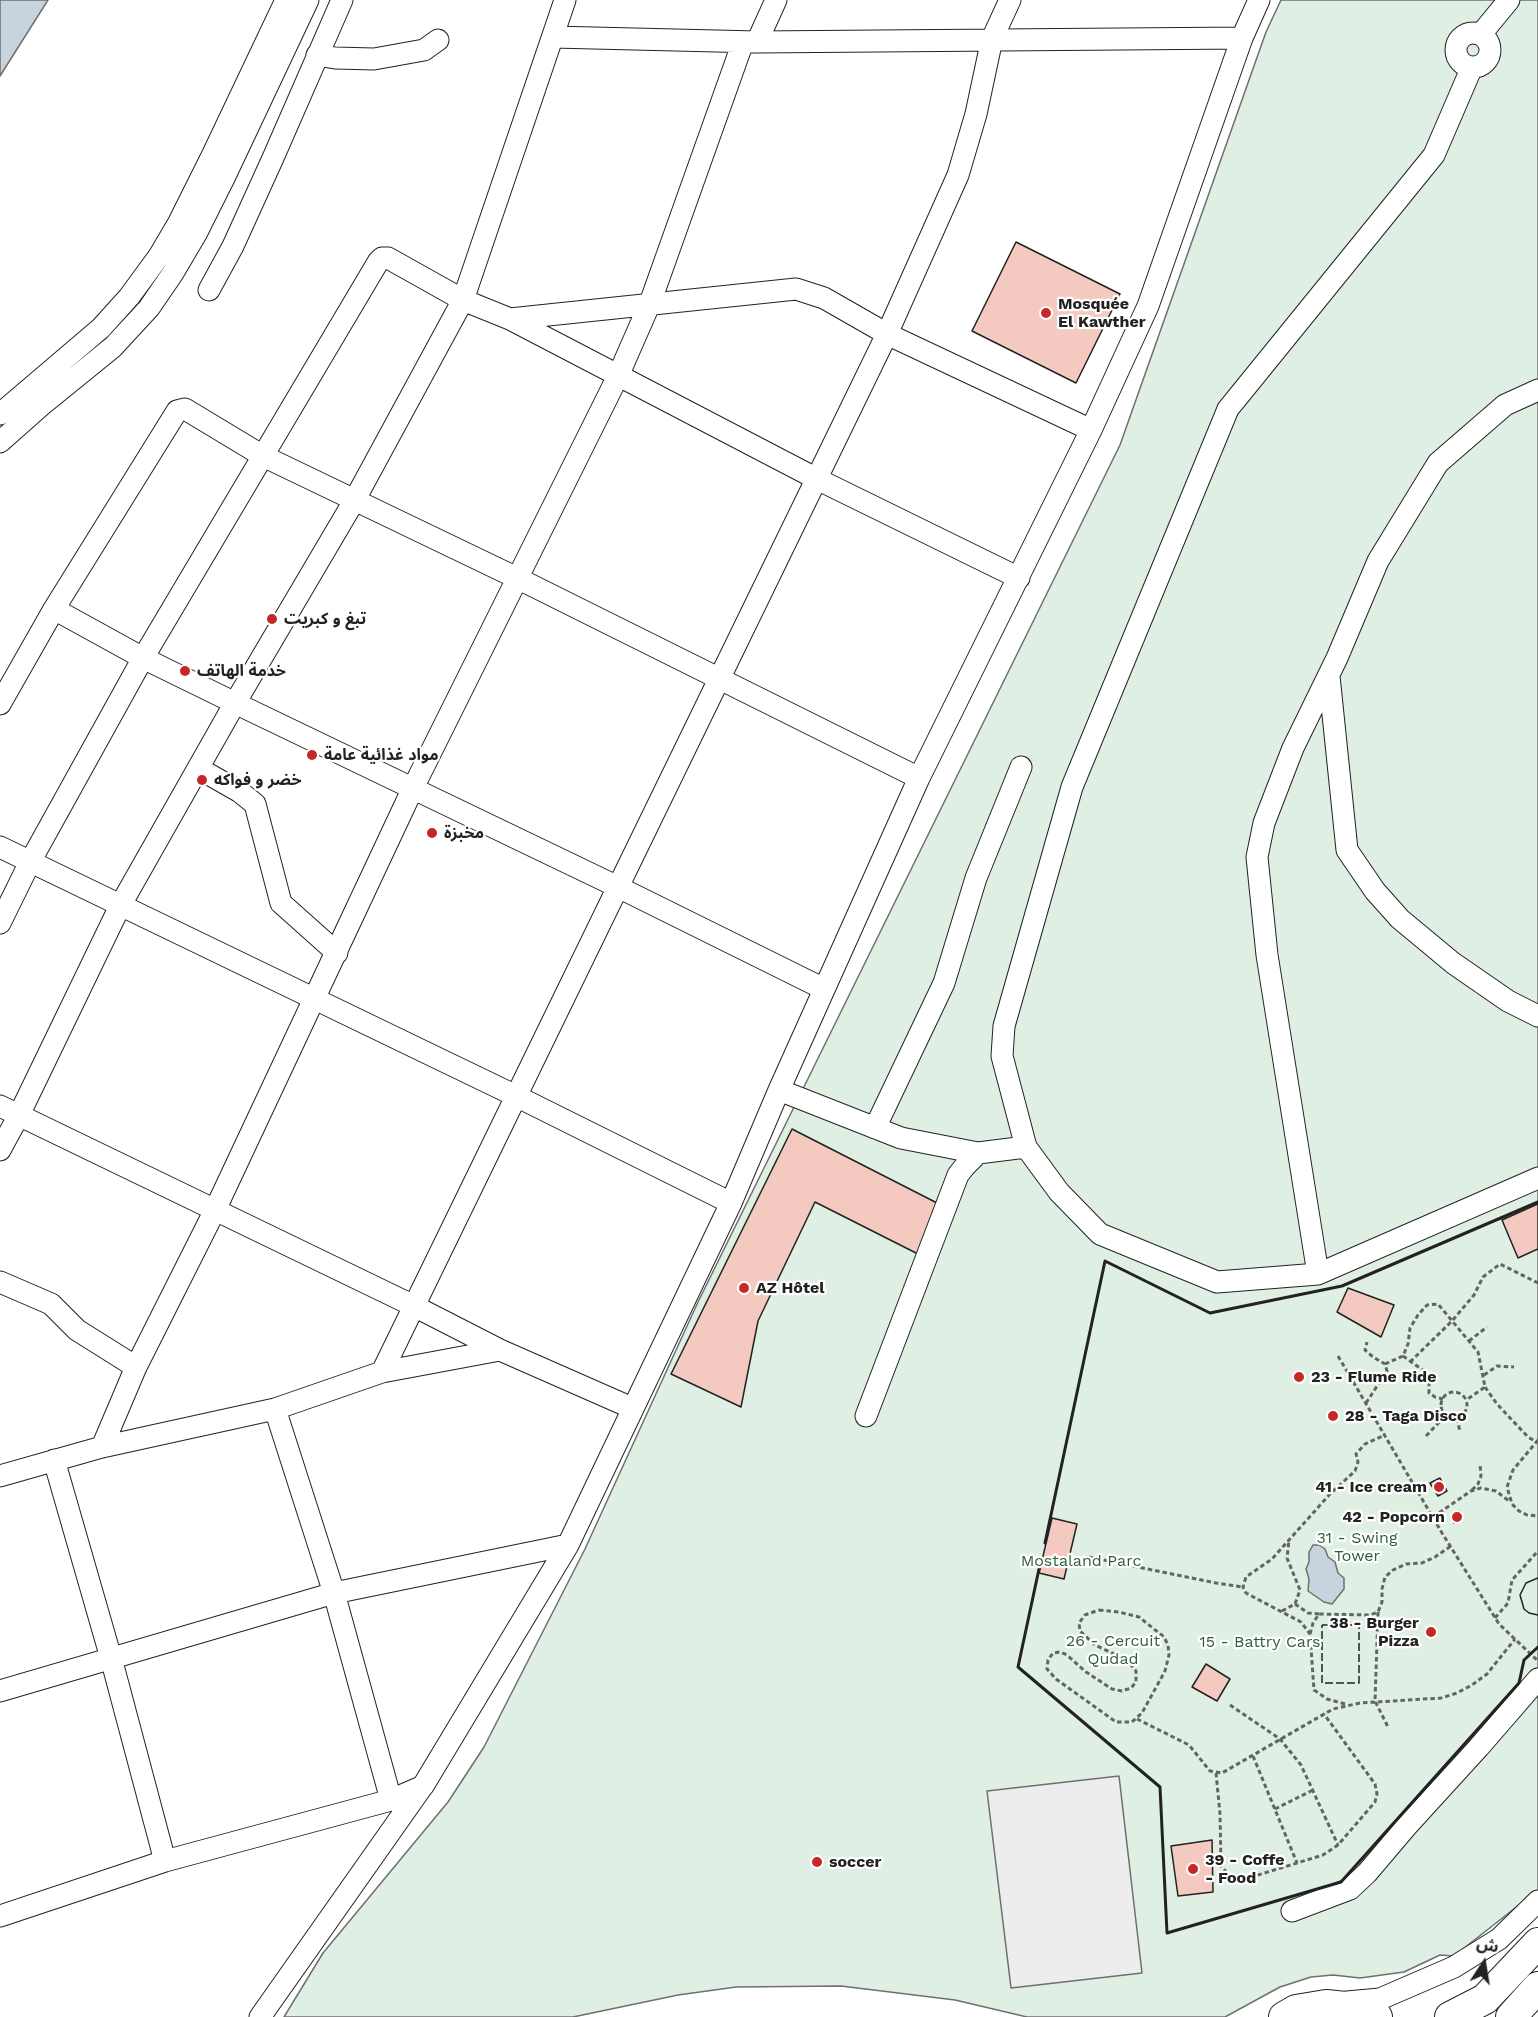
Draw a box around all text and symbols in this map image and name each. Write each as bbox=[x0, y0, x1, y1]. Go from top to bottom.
place label: Mosquée El Kawther bbox=[1058, 294, 1146, 332]
marker: Mosquée El Kawther bbox=[1039, 306, 1053, 320]
place label: تبغ و كبريت bbox=[284, 609, 366, 629]
marker: تبغ و كبريت bbox=[265, 612, 279, 626]
place label: خدمة الهاتف bbox=[197, 661, 286, 681]
marker: خدمة الهاتف bbox=[178, 664, 192, 678]
place label: مواد غذائية عامة bbox=[324, 745, 439, 765]
marker: مواد غذائية عامة bbox=[305, 748, 319, 762]
place label: خضر و فواكه bbox=[214, 770, 301, 790]
marker: خضر و فواكه bbox=[195, 773, 209, 787]
place label: مخبزة bbox=[444, 823, 484, 843]
marker: مخبزة bbox=[425, 826, 439, 840]
place label: AZ Hôtel bbox=[756, 1278, 824, 1298]
marker: AZ Hôtel bbox=[737, 1281, 751, 1295]
place label: 23 - Flume Ride bbox=[1311, 1367, 1436, 1387]
marker: 23 - Flume Ride bbox=[1292, 1370, 1306, 1384]
place label: 28 - Taga Disco bbox=[1345, 1406, 1467, 1426]
marker: 28 - Taga Disco bbox=[1326, 1409, 1340, 1423]
place label: 41 - Ice cream bbox=[1315, 1477, 1427, 1497]
marker: 41 - Ice cream bbox=[1432, 1480, 1446, 1494]
place label: 42 - Popcorn bbox=[1342, 1507, 1445, 1527]
marker: 42 - Popcorn bbox=[1450, 1510, 1464, 1524]
park label: 31 - Swing Tower bbox=[1317, 1528, 1397, 1566]
park label: Mostaland Parc bbox=[1021, 1551, 1141, 1571]
place label: 38 - Burger Pizza bbox=[1329, 1613, 1419, 1651]
marker: 38 - Burger Pizza bbox=[1424, 1625, 1438, 1639]
park label: 26 - Cercuit Qudad bbox=[1066, 1631, 1160, 1669]
park label: 15 - Battry Cars bbox=[1199, 1632, 1321, 1652]
place label: 39 - Coffe - Food bbox=[1205, 1850, 1285, 1888]
place label: soccer bbox=[829, 1852, 881, 1872]
marker: soccer bbox=[810, 1855, 824, 1869]
marker: 39 - Coffe - Food bbox=[1186, 1862, 1200, 1876]
north arrow bbox=[1454, 1933, 1514, 1993]
text: ش bbox=[1475, 1933, 1501, 1956]

